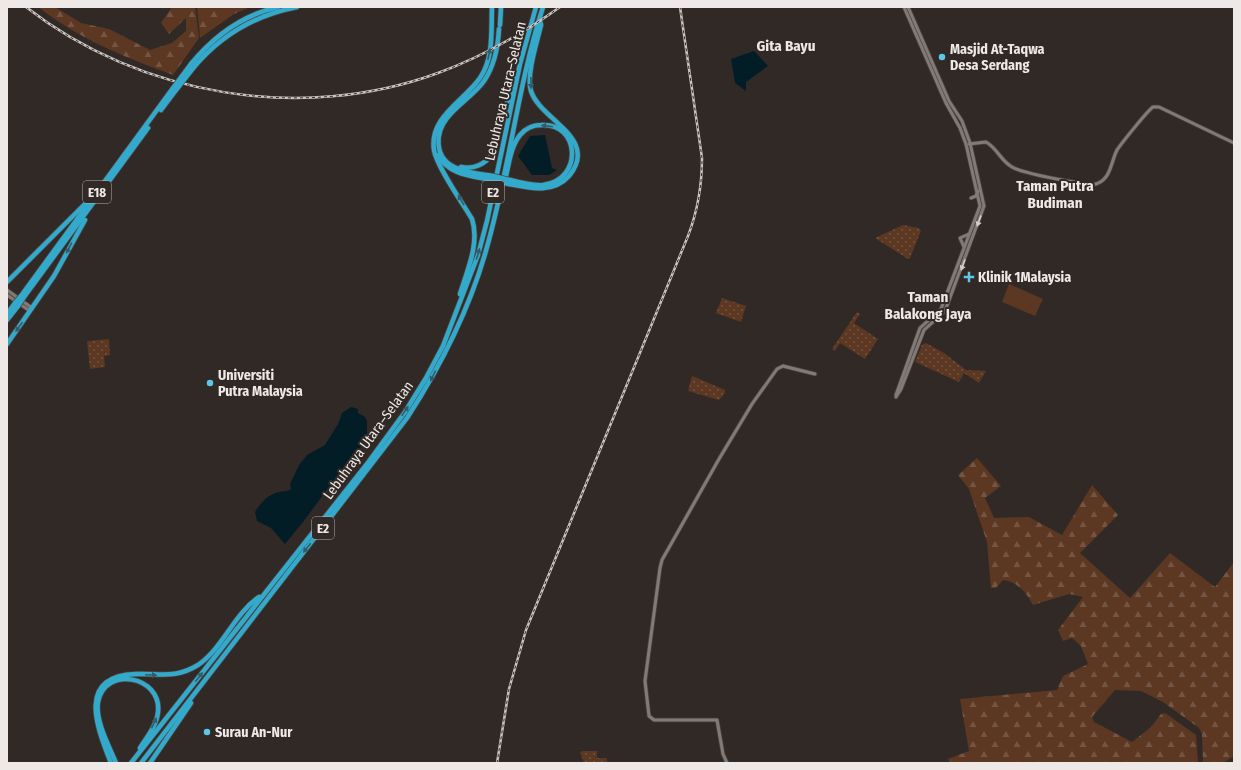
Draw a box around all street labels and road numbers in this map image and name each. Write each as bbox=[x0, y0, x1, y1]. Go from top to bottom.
street label: Lebuhraya Utara–Selatan bbox=[481, 20, 530, 162]
road number: E18 bbox=[83, 181, 111, 203]
road number: E2 bbox=[482, 181, 504, 203]
street label: Lebuhraya Utara–Selatan bbox=[320, 378, 417, 503]
road number: E2 bbox=[312, 517, 334, 539]

